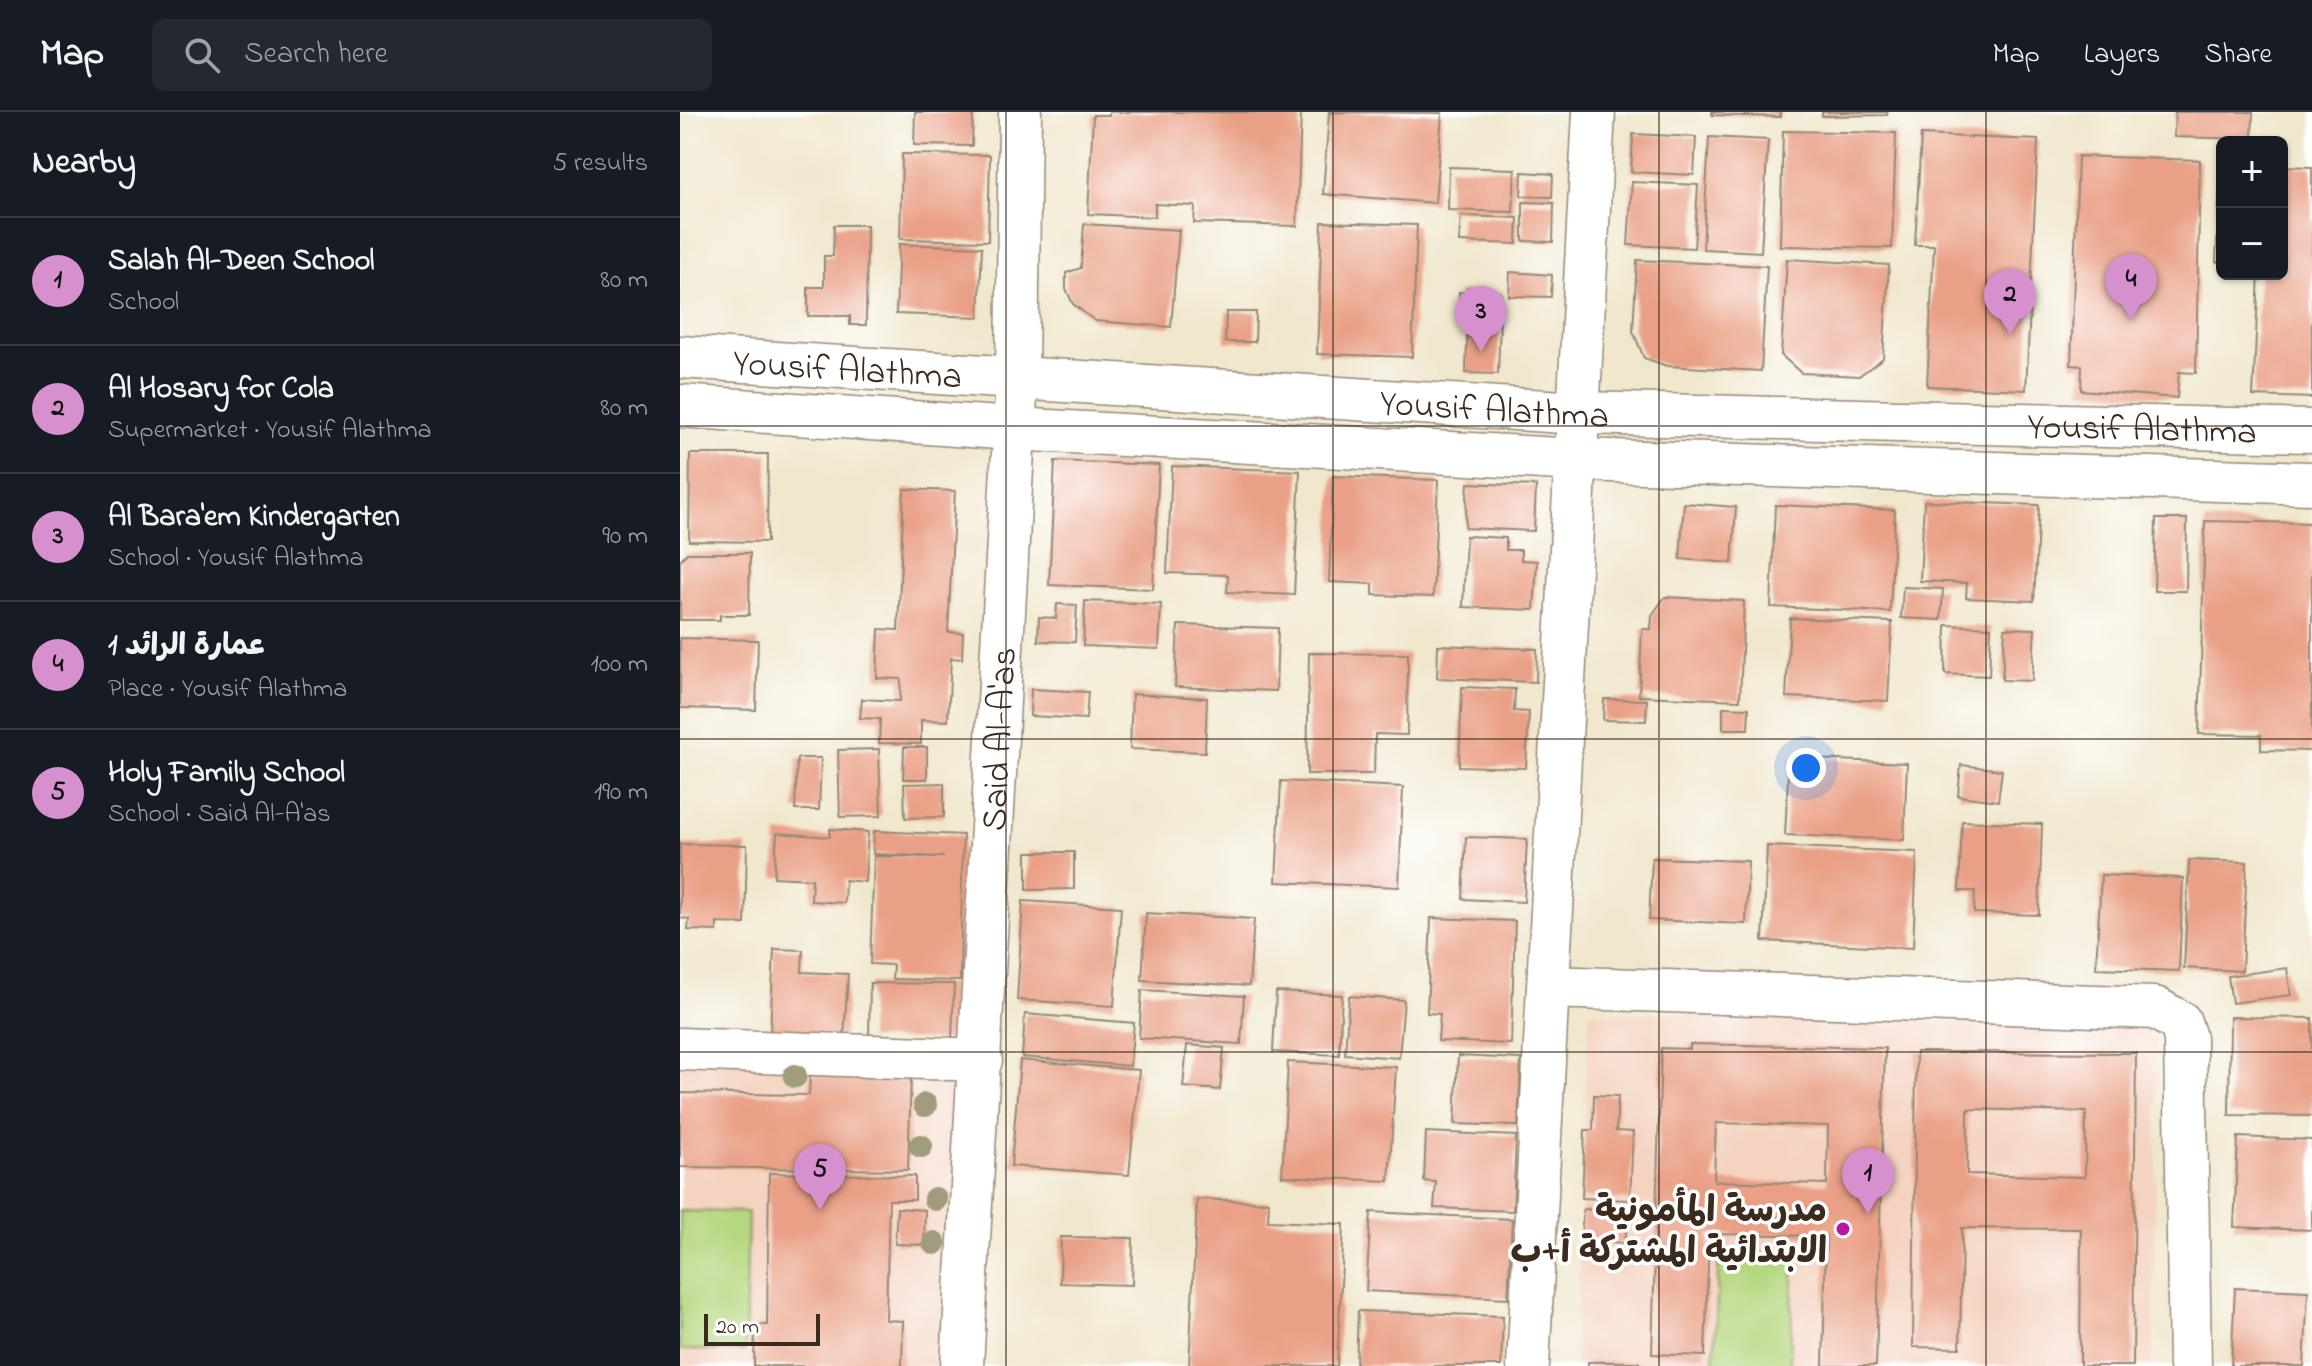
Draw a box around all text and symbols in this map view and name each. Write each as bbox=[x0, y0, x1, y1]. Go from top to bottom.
search box bbox=[152, 19, 712, 91]
text: Map bbox=[40, 27, 104, 83]
icon: search bbox=[180, 33, 224, 77]
text: Search here bbox=[244, 33, 388, 77]
text: Map bbox=[1992, 35, 2040, 76]
text: Layers bbox=[2084, 35, 2160, 76]
text: Share bbox=[2204, 35, 2272, 76]
map controls bbox=[2216, 136, 2288, 280]
button: + bbox=[2216, 136, 2288, 208]
text: Nearby bbox=[32, 139, 136, 189]
text: 5 results bbox=[553, 145, 648, 183]
button: − bbox=[2216, 208, 2288, 280]
text: Salah Al-Deen School bbox=[108, 240, 375, 284]
pin: 4 bbox=[2105, 254, 2157, 320]
text: 1 bbox=[54, 262, 62, 300]
text: 80 m bbox=[600, 262, 648, 300]
pin: 2 bbox=[1984, 269, 2036, 335]
text: School bbox=[108, 284, 179, 322]
pin: 3 bbox=[1455, 286, 1507, 352]
street label: Yousif Alathma bbox=[731, 338, 964, 406]
text: Al Hosary for Cola bbox=[108, 368, 334, 412]
street label: Yousif Alathma bbox=[1378, 379, 1610, 445]
text: 2 bbox=[52, 390, 64, 428]
text: 80 m bbox=[600, 390, 648, 428]
street label: Yousif Alathma bbox=[2027, 402, 2257, 461]
text: Supermarket · Yousif Alathma bbox=[108, 412, 432, 450]
text: Al Bara'em Kindergarten bbox=[108, 496, 400, 540]
text: 3 bbox=[53, 518, 63, 556]
text: 90 m bbox=[602, 518, 648, 556]
text: School · Yousif Alathma bbox=[108, 540, 363, 578]
text: عمارة الرائد 1 bbox=[108, 625, 266, 669]
text: 4 bbox=[53, 646, 63, 684]
text: 100 m bbox=[591, 646, 648, 684]
street label: Said Al-A'as bbox=[970, 646, 1033, 832]
text: Place · Yousif Alathma bbox=[108, 671, 347, 709]
your location bbox=[1786, 748, 1826, 788]
text: Holy Family School bbox=[108, 752, 345, 796]
text: 5 bbox=[51, 774, 65, 812]
text: 190 m bbox=[594, 774, 648, 812]
text: School · Said Al-A'as bbox=[108, 796, 330, 834]
pin: 5 bbox=[794, 1144, 846, 1210]
pin: 1 bbox=[1842, 1148, 1894, 1214]
place label: مدرسة المأمونية الابتدائية المشتركة أ+ب bbox=[1510, 1186, 1827, 1280]
marker: مدرسة المأمونية الابتدائية المشتركة أ+ب bbox=[1834, 1220, 1852, 1238]
scale bar bbox=[704, 1310, 820, 1346]
text: 20 m bbox=[716, 1312, 759, 1344]

